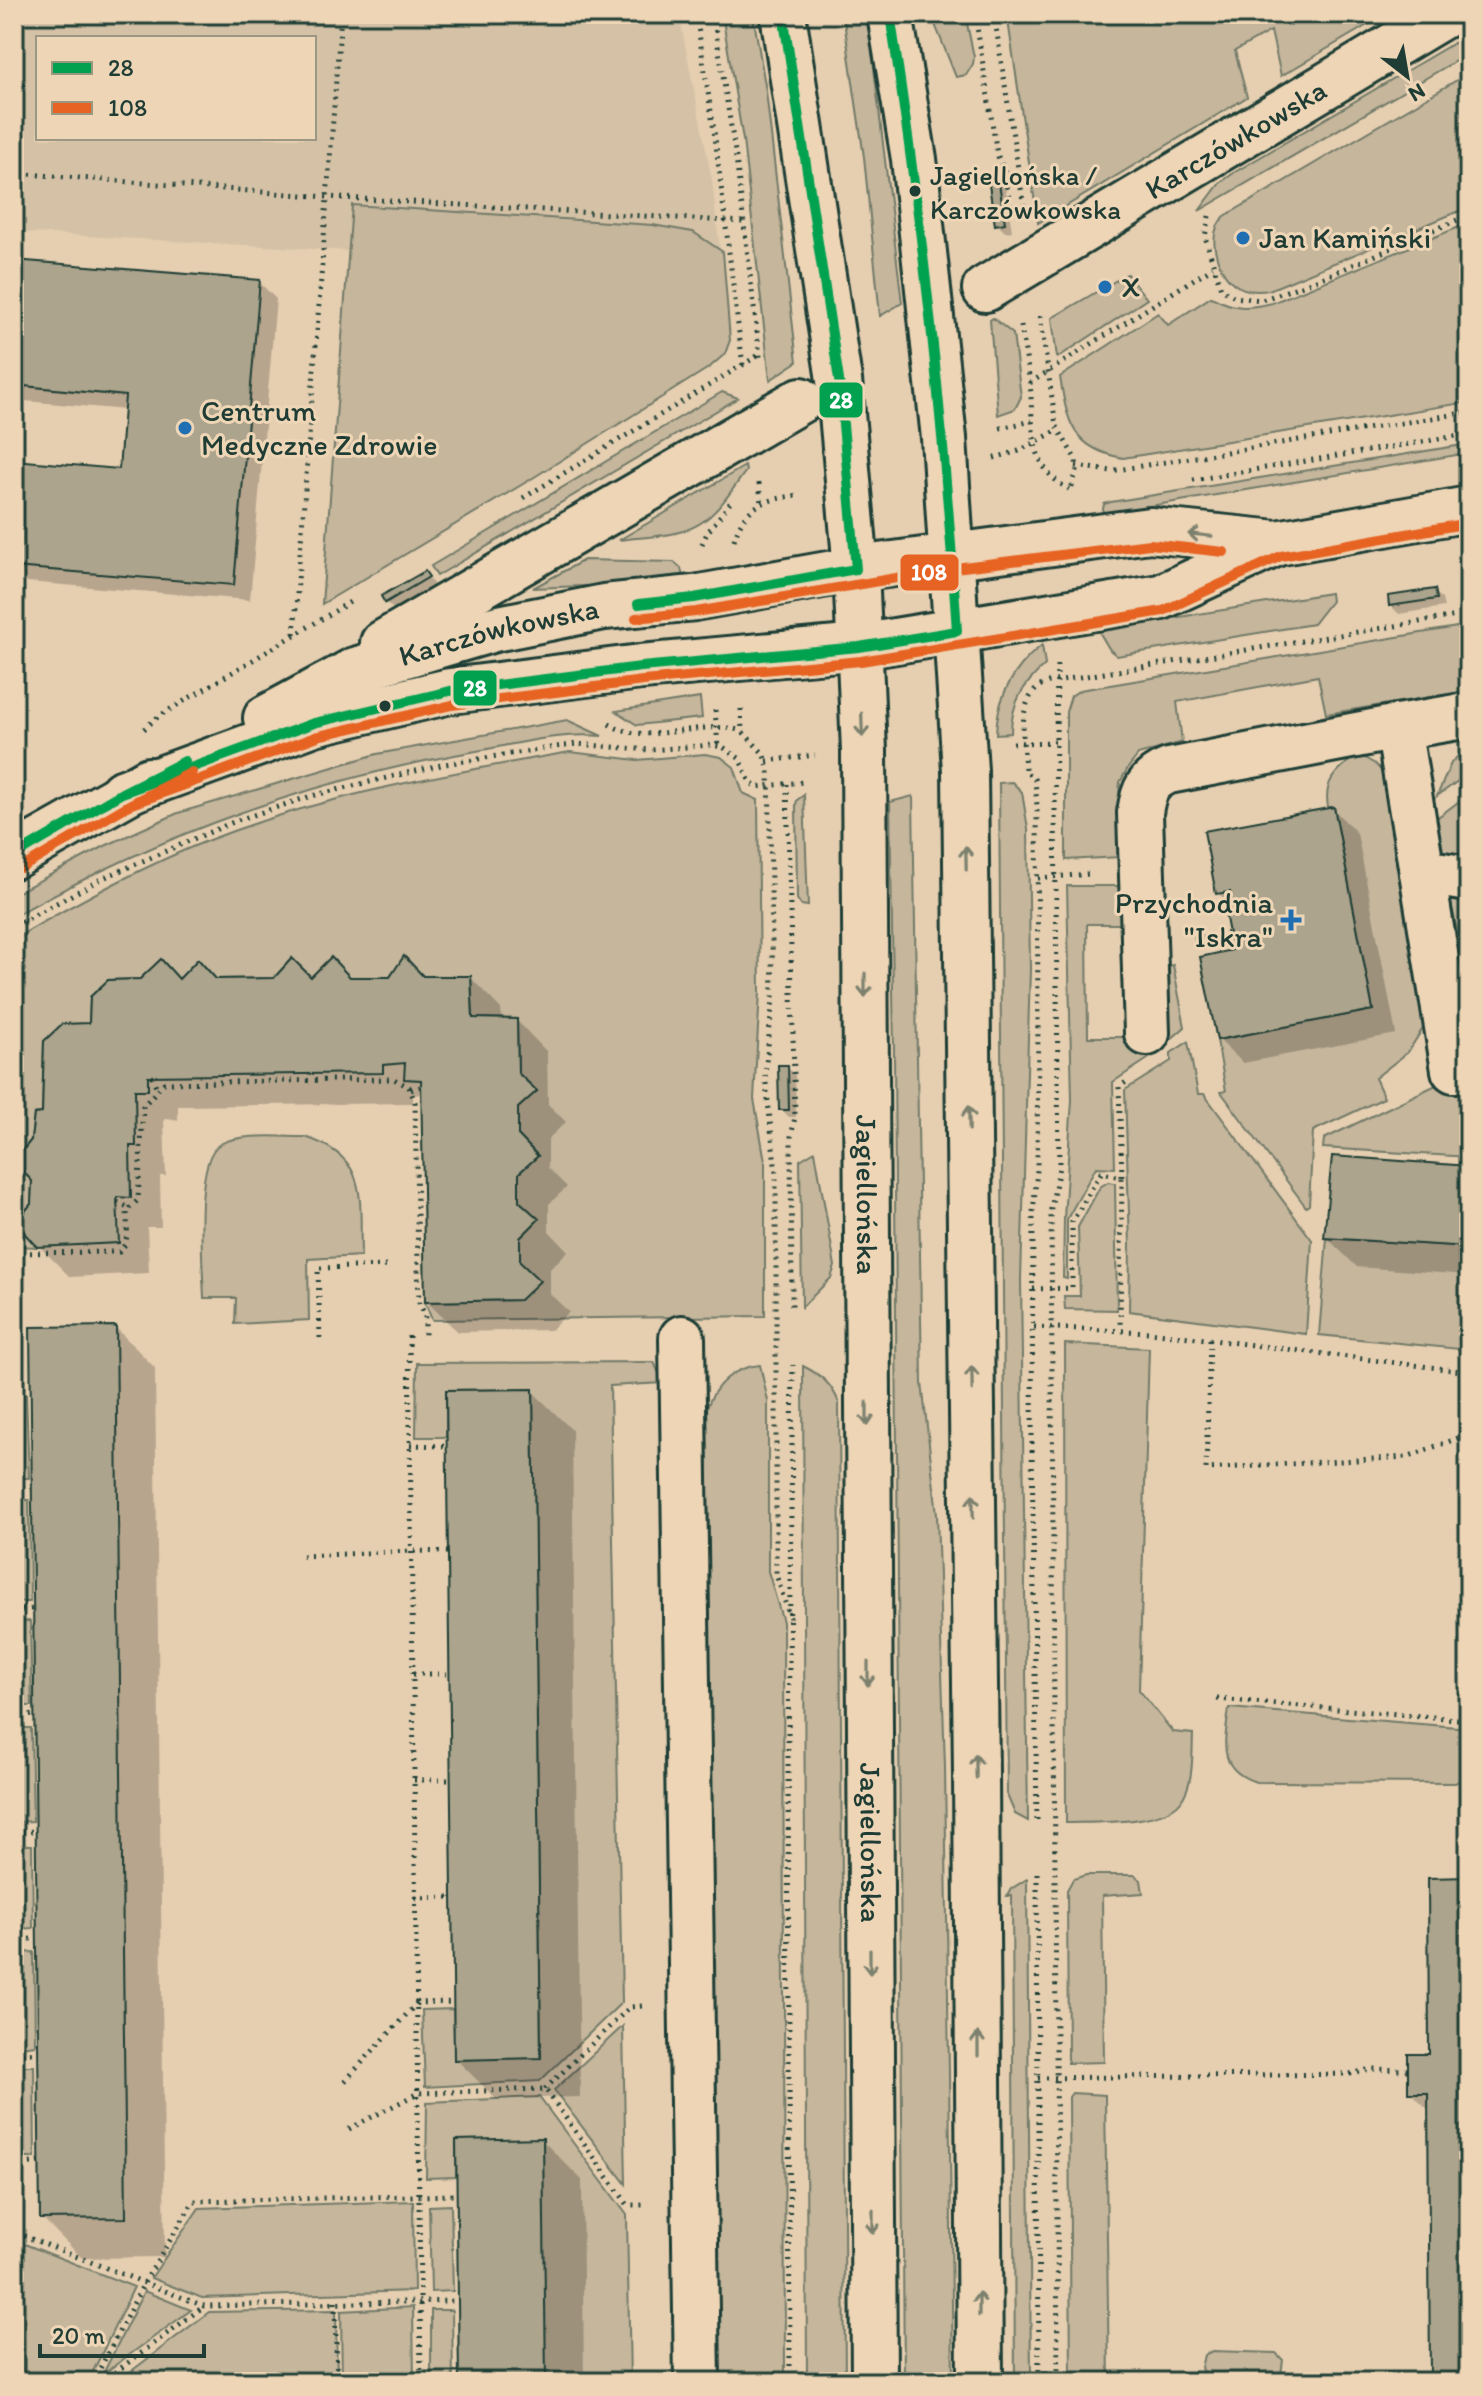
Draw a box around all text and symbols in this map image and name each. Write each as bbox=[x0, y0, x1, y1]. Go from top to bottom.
legend bbox=[36, 36, 316, 140]
north arrow bbox=[1367, 36, 1447, 116]
text: 28 bbox=[108, 53, 134, 82]
street label: Karczówkowska bbox=[1138, 71, 1333, 207]
text: N bbox=[1404, 77, 1430, 108]
text: 108 bbox=[108, 93, 147, 122]
place label: Jagiellońska / Karczówkowska bbox=[930, 158, 1121, 226]
marker: Jagiellońska / Karczówkowska bbox=[907, 183, 923, 199]
place label: Jan Kamiński bbox=[1259, 219, 1431, 256]
marker: Jan Kamiński bbox=[1234, 229, 1252, 247]
place label: X bbox=[1121, 268, 1140, 305]
marker: X bbox=[1096, 278, 1114, 296]
line badge: 28 bbox=[818, 381, 864, 419]
text: 28 bbox=[829, 387, 853, 414]
place label: Centrum Medyczne Zdrowie bbox=[201, 392, 437, 463]
marker: Centrum Medyczne Zdrowie bbox=[176, 419, 194, 437]
one-way arrow bbox=[1187, 527, 1213, 542]
line badge: 108 bbox=[899, 553, 960, 592]
text: 108 bbox=[911, 559, 947, 586]
street label: Karczówkowska bbox=[394, 589, 602, 674]
line badge: 28 bbox=[452, 669, 498, 707]
text: 28 bbox=[463, 675, 487, 702]
unlabelled marker bbox=[377, 698, 393, 714]
one-way arrow bbox=[855, 711, 870, 738]
one-way arrow bbox=[958, 845, 974, 872]
place label: Przychodnia "Iskra" bbox=[1115, 884, 1273, 955]
marker: Przychodnia "Iskra" bbox=[1280, 909, 1302, 931]
one-way arrow bbox=[857, 971, 873, 998]
one-way arrow bbox=[961, 1105, 976, 1132]
street label: Jagiellońska bbox=[848, 1115, 886, 1275]
one-way arrow bbox=[964, 1365, 979, 1392]
one-way arrow bbox=[859, 1400, 875, 1427]
one-way arrow bbox=[965, 1493, 981, 1520]
one-way arrow bbox=[861, 1660, 876, 1687]
one-way arrow bbox=[968, 1753, 984, 1780]
street label: Jagiellońska bbox=[852, 1763, 890, 1923]
one-way arrow bbox=[863, 1948, 878, 1975]
one-way arrow bbox=[970, 2031, 986, 2058]
one-way arrow bbox=[865, 2208, 880, 2235]
one-way arrow bbox=[972, 2291, 987, 2318]
scale bar bbox=[40, 2308, 204, 2358]
text: 20 m bbox=[52, 2321, 105, 2350]

